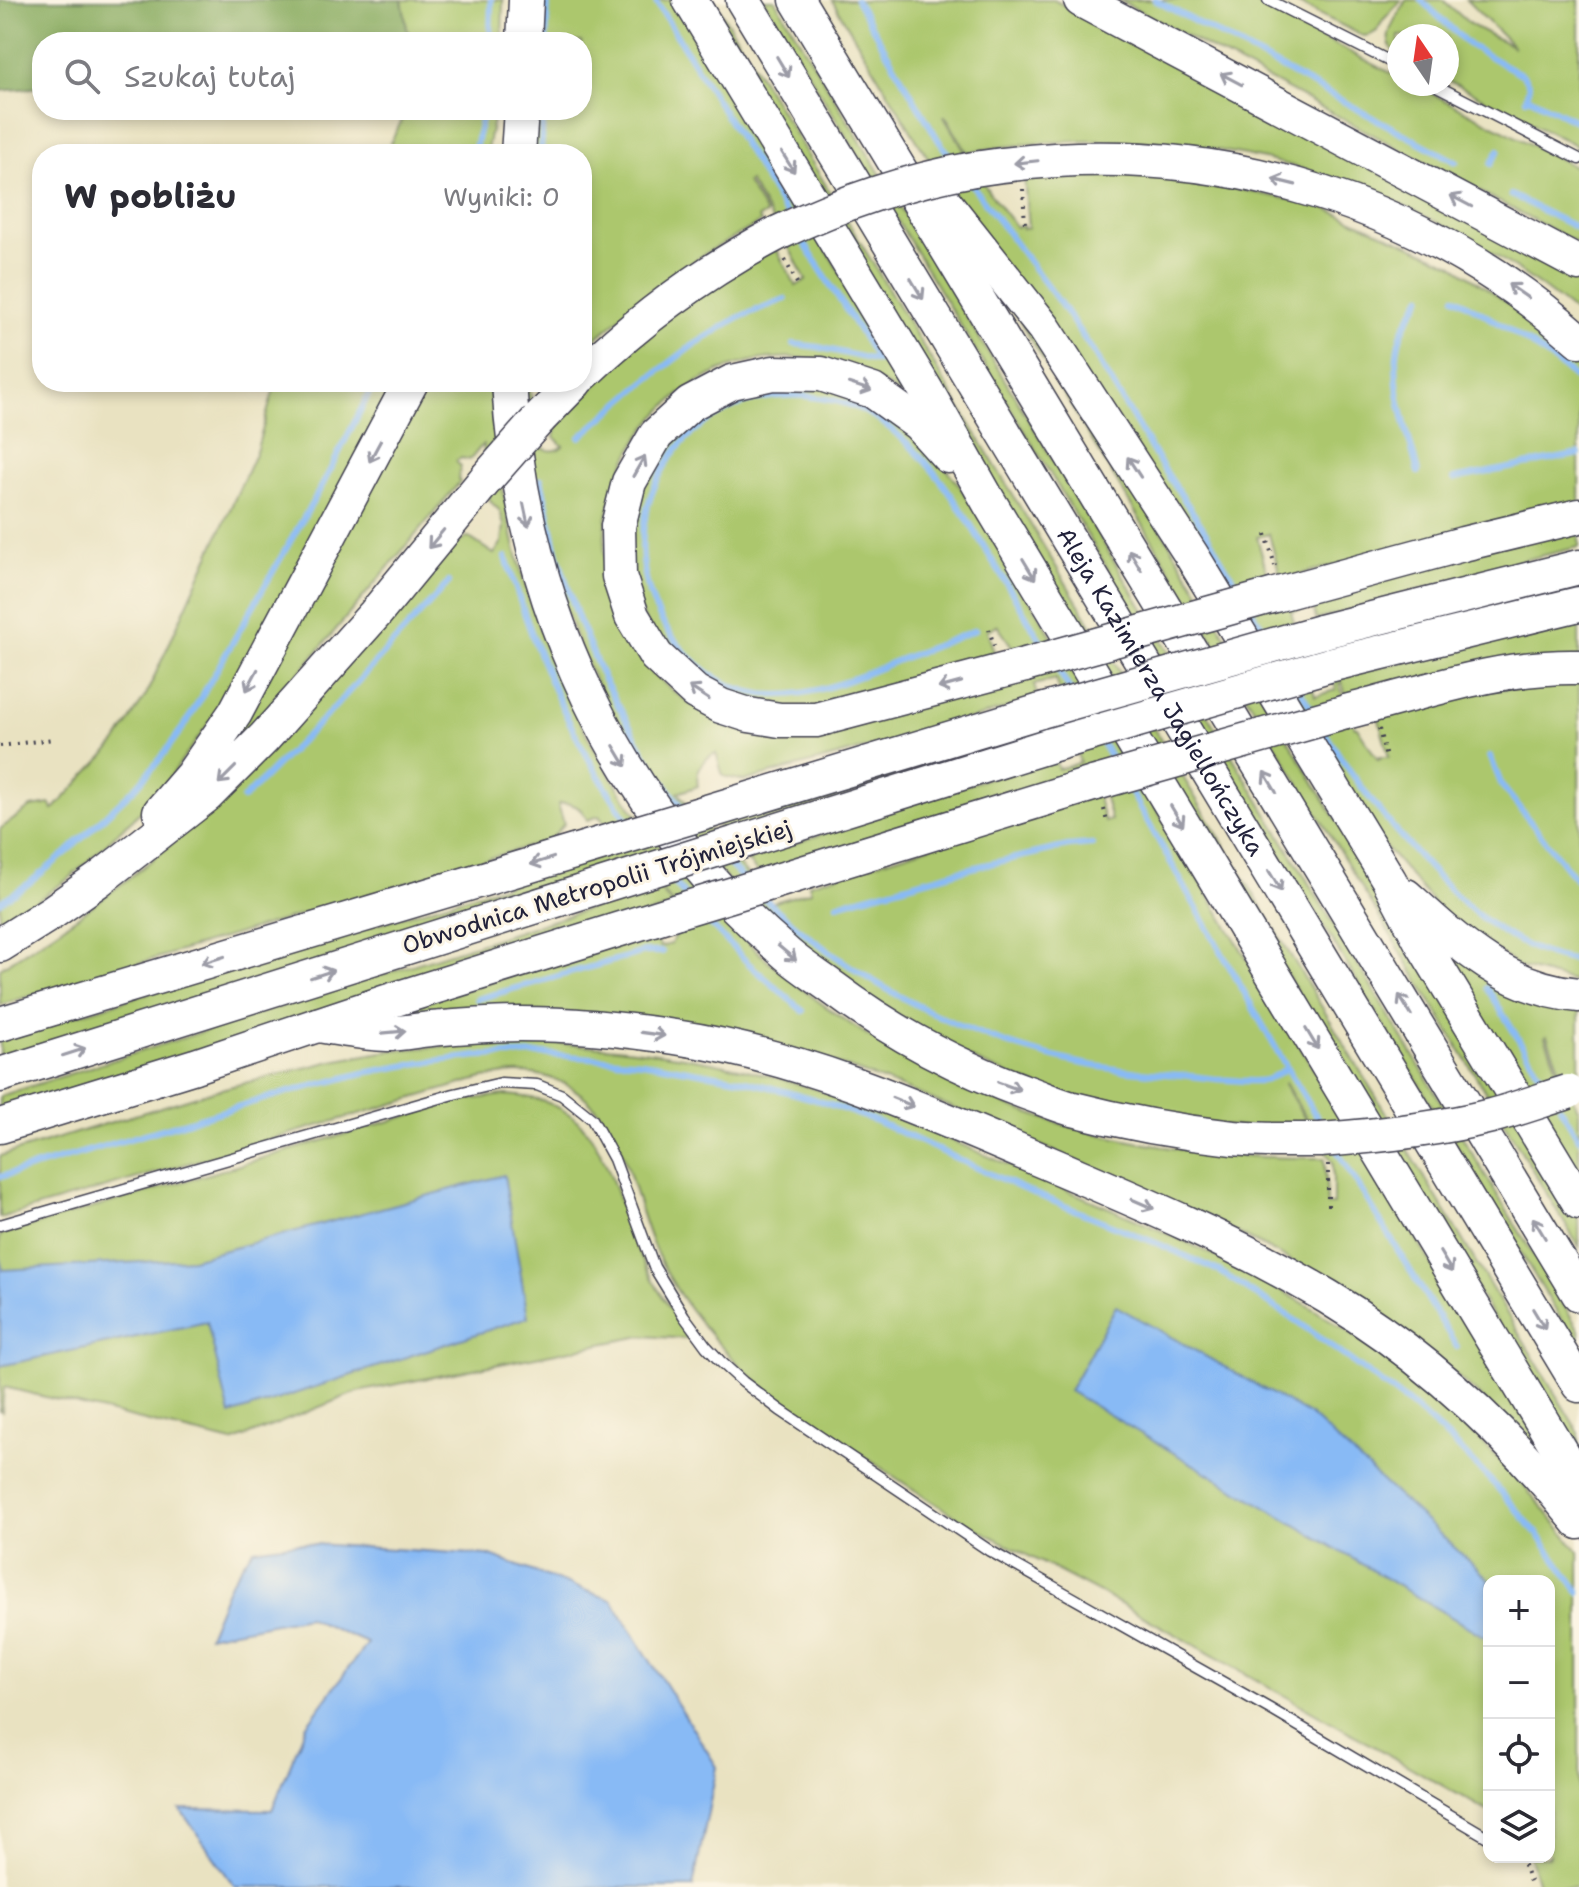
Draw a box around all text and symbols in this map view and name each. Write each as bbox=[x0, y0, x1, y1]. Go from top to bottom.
north arrow bbox=[1387, 24, 1459, 96]
search box bbox=[32, 32, 592, 120]
icon: search bbox=[60, 54, 104, 98]
one-way arrow bbox=[775, 55, 791, 78]
text: Szukaj tutaj bbox=[124, 56, 296, 97]
one-way arrow bbox=[1220, 71, 1243, 87]
one-way arrow bbox=[780, 151, 797, 173]
one-way arrow bbox=[1013, 154, 1040, 169]
text: W pobliżu bbox=[64, 173, 237, 219]
one-way arrow bbox=[1271, 173, 1297, 188]
text: Wyniki: 0 bbox=[443, 179, 560, 214]
one-way arrow bbox=[1449, 193, 1473, 208]
one-way arrow bbox=[910, 277, 926, 300]
one-way arrow bbox=[1507, 283, 1529, 300]
one-way arrow bbox=[848, 380, 873, 395]
one-way arrow bbox=[366, 438, 382, 462]
one-way arrow bbox=[631, 455, 647, 478]
one-way arrow bbox=[1126, 456, 1142, 479]
one-way arrow bbox=[519, 502, 534, 527]
street label: Aleja Kazimierza Jagiellończyka bbox=[1049, 522, 1272, 862]
one-way arrow bbox=[427, 528, 445, 549]
one-way arrow bbox=[1127, 549, 1143, 572]
one-way arrow bbox=[1021, 557, 1037, 580]
one-way arrow bbox=[244, 668, 260, 692]
one-way arrow bbox=[937, 678, 963, 693]
one-way arrow bbox=[689, 685, 711, 702]
one-way arrow bbox=[612, 744, 628, 767]
one-way arrow bbox=[218, 765, 237, 784]
one-way arrow bbox=[1262, 771, 1278, 794]
one-way arrow bbox=[1169, 804, 1185, 827]
street label: Obwodnica Metropolii Trójmiejskiej bbox=[398, 812, 796, 962]
one-way arrow bbox=[530, 855, 555, 869]
one-way arrow bbox=[1267, 869, 1283, 892]
one-way arrow bbox=[776, 944, 796, 962]
one-way arrow bbox=[200, 953, 226, 968]
one-way arrow bbox=[309, 966, 335, 981]
one-way arrow bbox=[1396, 994, 1412, 1017]
one-way arrow bbox=[380, 1024, 407, 1039]
one-way arrow bbox=[640, 1027, 665, 1042]
one-way arrow bbox=[1304, 1027, 1320, 1050]
one-way arrow bbox=[61, 1044, 87, 1059]
one-way arrow bbox=[996, 1080, 1021, 1094]
one-way arrow bbox=[890, 1096, 915, 1111]
one-way arrow bbox=[1130, 1197, 1155, 1212]
one-way arrow bbox=[1531, 1217, 1547, 1240]
one-way arrow bbox=[1438, 1250, 1454, 1273]
one-way arrow bbox=[1531, 1308, 1548, 1330]
map controls bbox=[1483, 1575, 1555, 1863]
button: + bbox=[1483, 1575, 1555, 1647]
button: − bbox=[1483, 1647, 1555, 1719]
button: locate bbox=[1483, 1719, 1555, 1791]
button: layers bbox=[1483, 1791, 1555, 1863]

